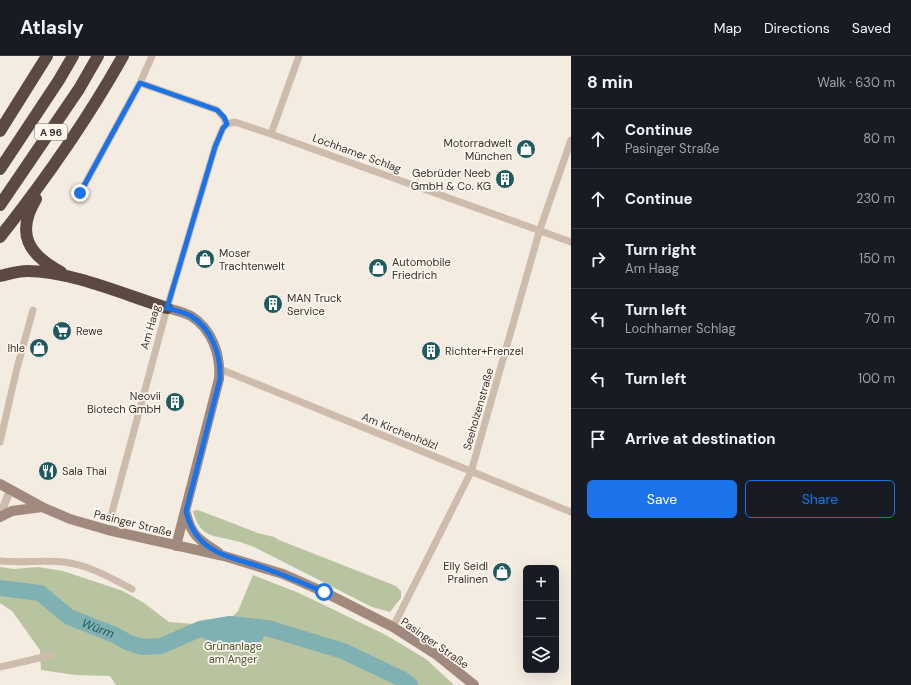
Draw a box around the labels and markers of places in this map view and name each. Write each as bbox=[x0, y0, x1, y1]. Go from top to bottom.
place label: Motorradwelt München bbox=[444, 136, 512, 163]
shop icon: Motorradwelt München bbox=[515, 138, 537, 160]
place label: Gebrüder Neeb GmbH & Co. KG bbox=[411, 166, 491, 193]
building icon: Gebrüder Neeb GmbH & Co. KG bbox=[494, 168, 516, 190]
place label: Moser Trachtenwelt bbox=[219, 246, 285, 273]
shop icon: Moser Trachtenwelt bbox=[194, 248, 216, 270]
place label: Automobile Friedrich bbox=[392, 255, 451, 282]
shop icon: Automobile Friedrich bbox=[367, 257, 389, 279]
place label: MAN Truck Service bbox=[287, 291, 342, 318]
building icon: MAN Truck Service bbox=[262, 293, 284, 315]
supermarket icon: Rewe bbox=[51, 320, 73, 342]
place label: Rewe bbox=[76, 324, 103, 338]
shop icon: Ihle bbox=[28, 337, 50, 359]
building icon: Richter+Frenzel bbox=[420, 340, 442, 362]
place label: Ihle bbox=[7, 341, 25, 355]
place label: Richter+Frenzel bbox=[445, 344, 523, 358]
place label: Neovii Biotech GmbH bbox=[87, 389, 161, 416]
building icon: Neovii Biotech GmbH bbox=[164, 391, 186, 413]
restaurant icon: Sala Thai bbox=[37, 460, 59, 482]
place label: Sala Thai bbox=[62, 464, 107, 478]
place label: Elly Seidl Pralinen bbox=[443, 559, 488, 586]
shop icon: Elly Seidl Pralinen bbox=[491, 561, 513, 583]

